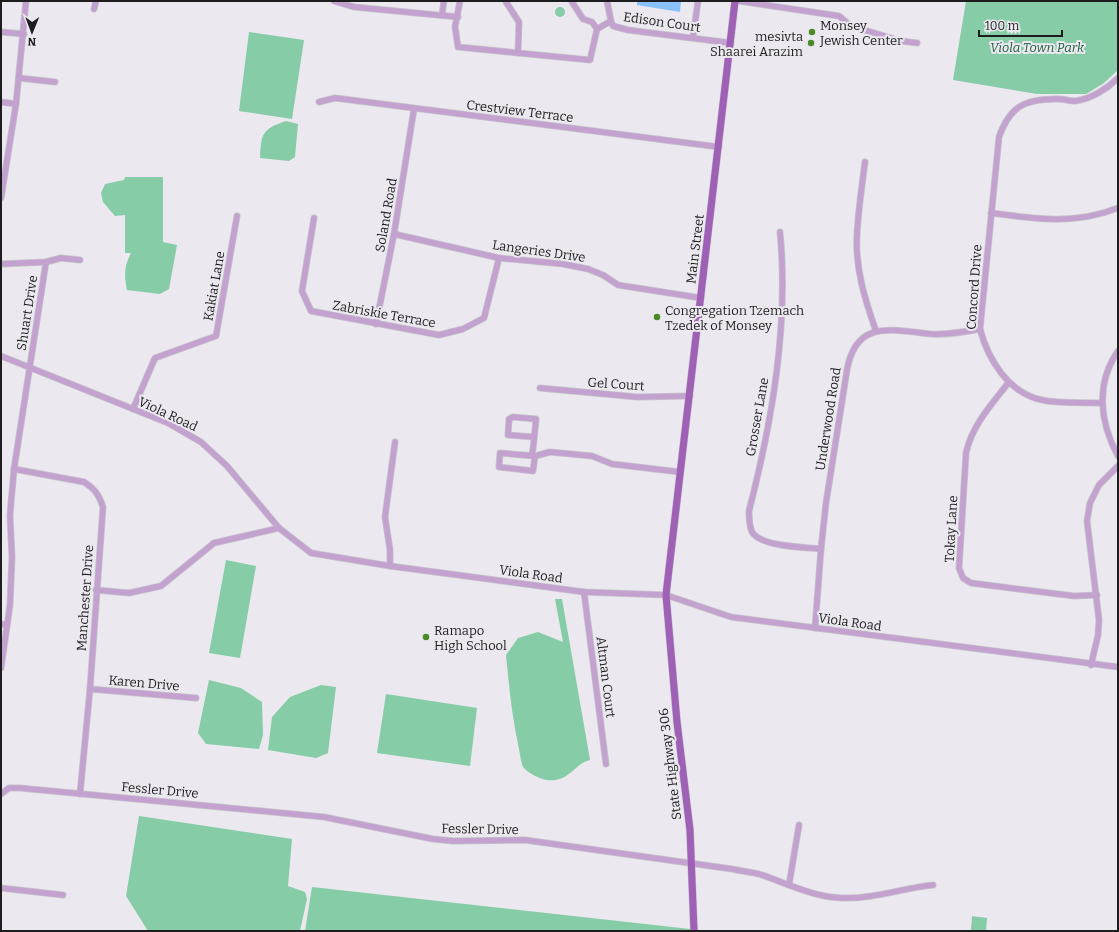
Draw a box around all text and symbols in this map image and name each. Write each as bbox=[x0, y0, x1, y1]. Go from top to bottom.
street label: Edison Court bbox=[622, 9, 702, 35]
north arrow bbox=[12, 12, 52, 52]
scale bar bbox=[979, 12, 1062, 38]
place label: Monsey Jewish Center bbox=[819, 18, 903, 48]
text: 100 m bbox=[985, 19, 1020, 33]
marker: Monsey Jewish Center bbox=[807, 27, 817, 37]
place label: mesivta Shaarei Arazim bbox=[710, 29, 804, 59]
text: N bbox=[27, 35, 36, 48]
marker: mesivta Shaarei Arazim bbox=[806, 38, 816, 48]
park label: Viola Town Park bbox=[990, 40, 1085, 55]
street label: Crestview Terrace bbox=[466, 97, 574, 125]
street label: Soland Road bbox=[372, 177, 400, 253]
street label: Main Street bbox=[683, 213, 707, 285]
street label: Langeries Drive bbox=[491, 237, 587, 265]
street label: Concord Drive bbox=[964, 244, 984, 330]
street label: Kakiat Lane bbox=[200, 250, 228, 322]
street label: Shuart Drive bbox=[14, 274, 40, 352]
street label: Zabriskie Terrace bbox=[331, 298, 437, 330]
place label: Congregation Tzemach Tzedek of Monsey bbox=[665, 303, 804, 333]
marker: Congregation Tzemach Tzedek of Monsey bbox=[652, 312, 662, 322]
street label: Underwood Road bbox=[812, 366, 844, 472]
street label: Gel Court bbox=[587, 375, 645, 393]
street label: Grosser Lane bbox=[743, 376, 771, 458]
street label: Viola Road bbox=[136, 394, 200, 434]
street label: Tokay Lane bbox=[942, 495, 960, 563]
street label: Manchester Drive bbox=[74, 544, 96, 652]
street label: Viola Road bbox=[498, 562, 564, 586]
street label: Viola Road bbox=[817, 610, 883, 634]
place label: Ramapo High School bbox=[434, 623, 507, 653]
marker: Ramapo High School bbox=[421, 632, 431, 642]
street label: Altman Court bbox=[594, 635, 618, 719]
street label: Karen Drive bbox=[108, 672, 180, 694]
street label: State Highway 306 bbox=[656, 707, 684, 821]
street label: Fessler Drive bbox=[121, 779, 199, 801]
street label: Fessler Drive bbox=[441, 821, 519, 837]

